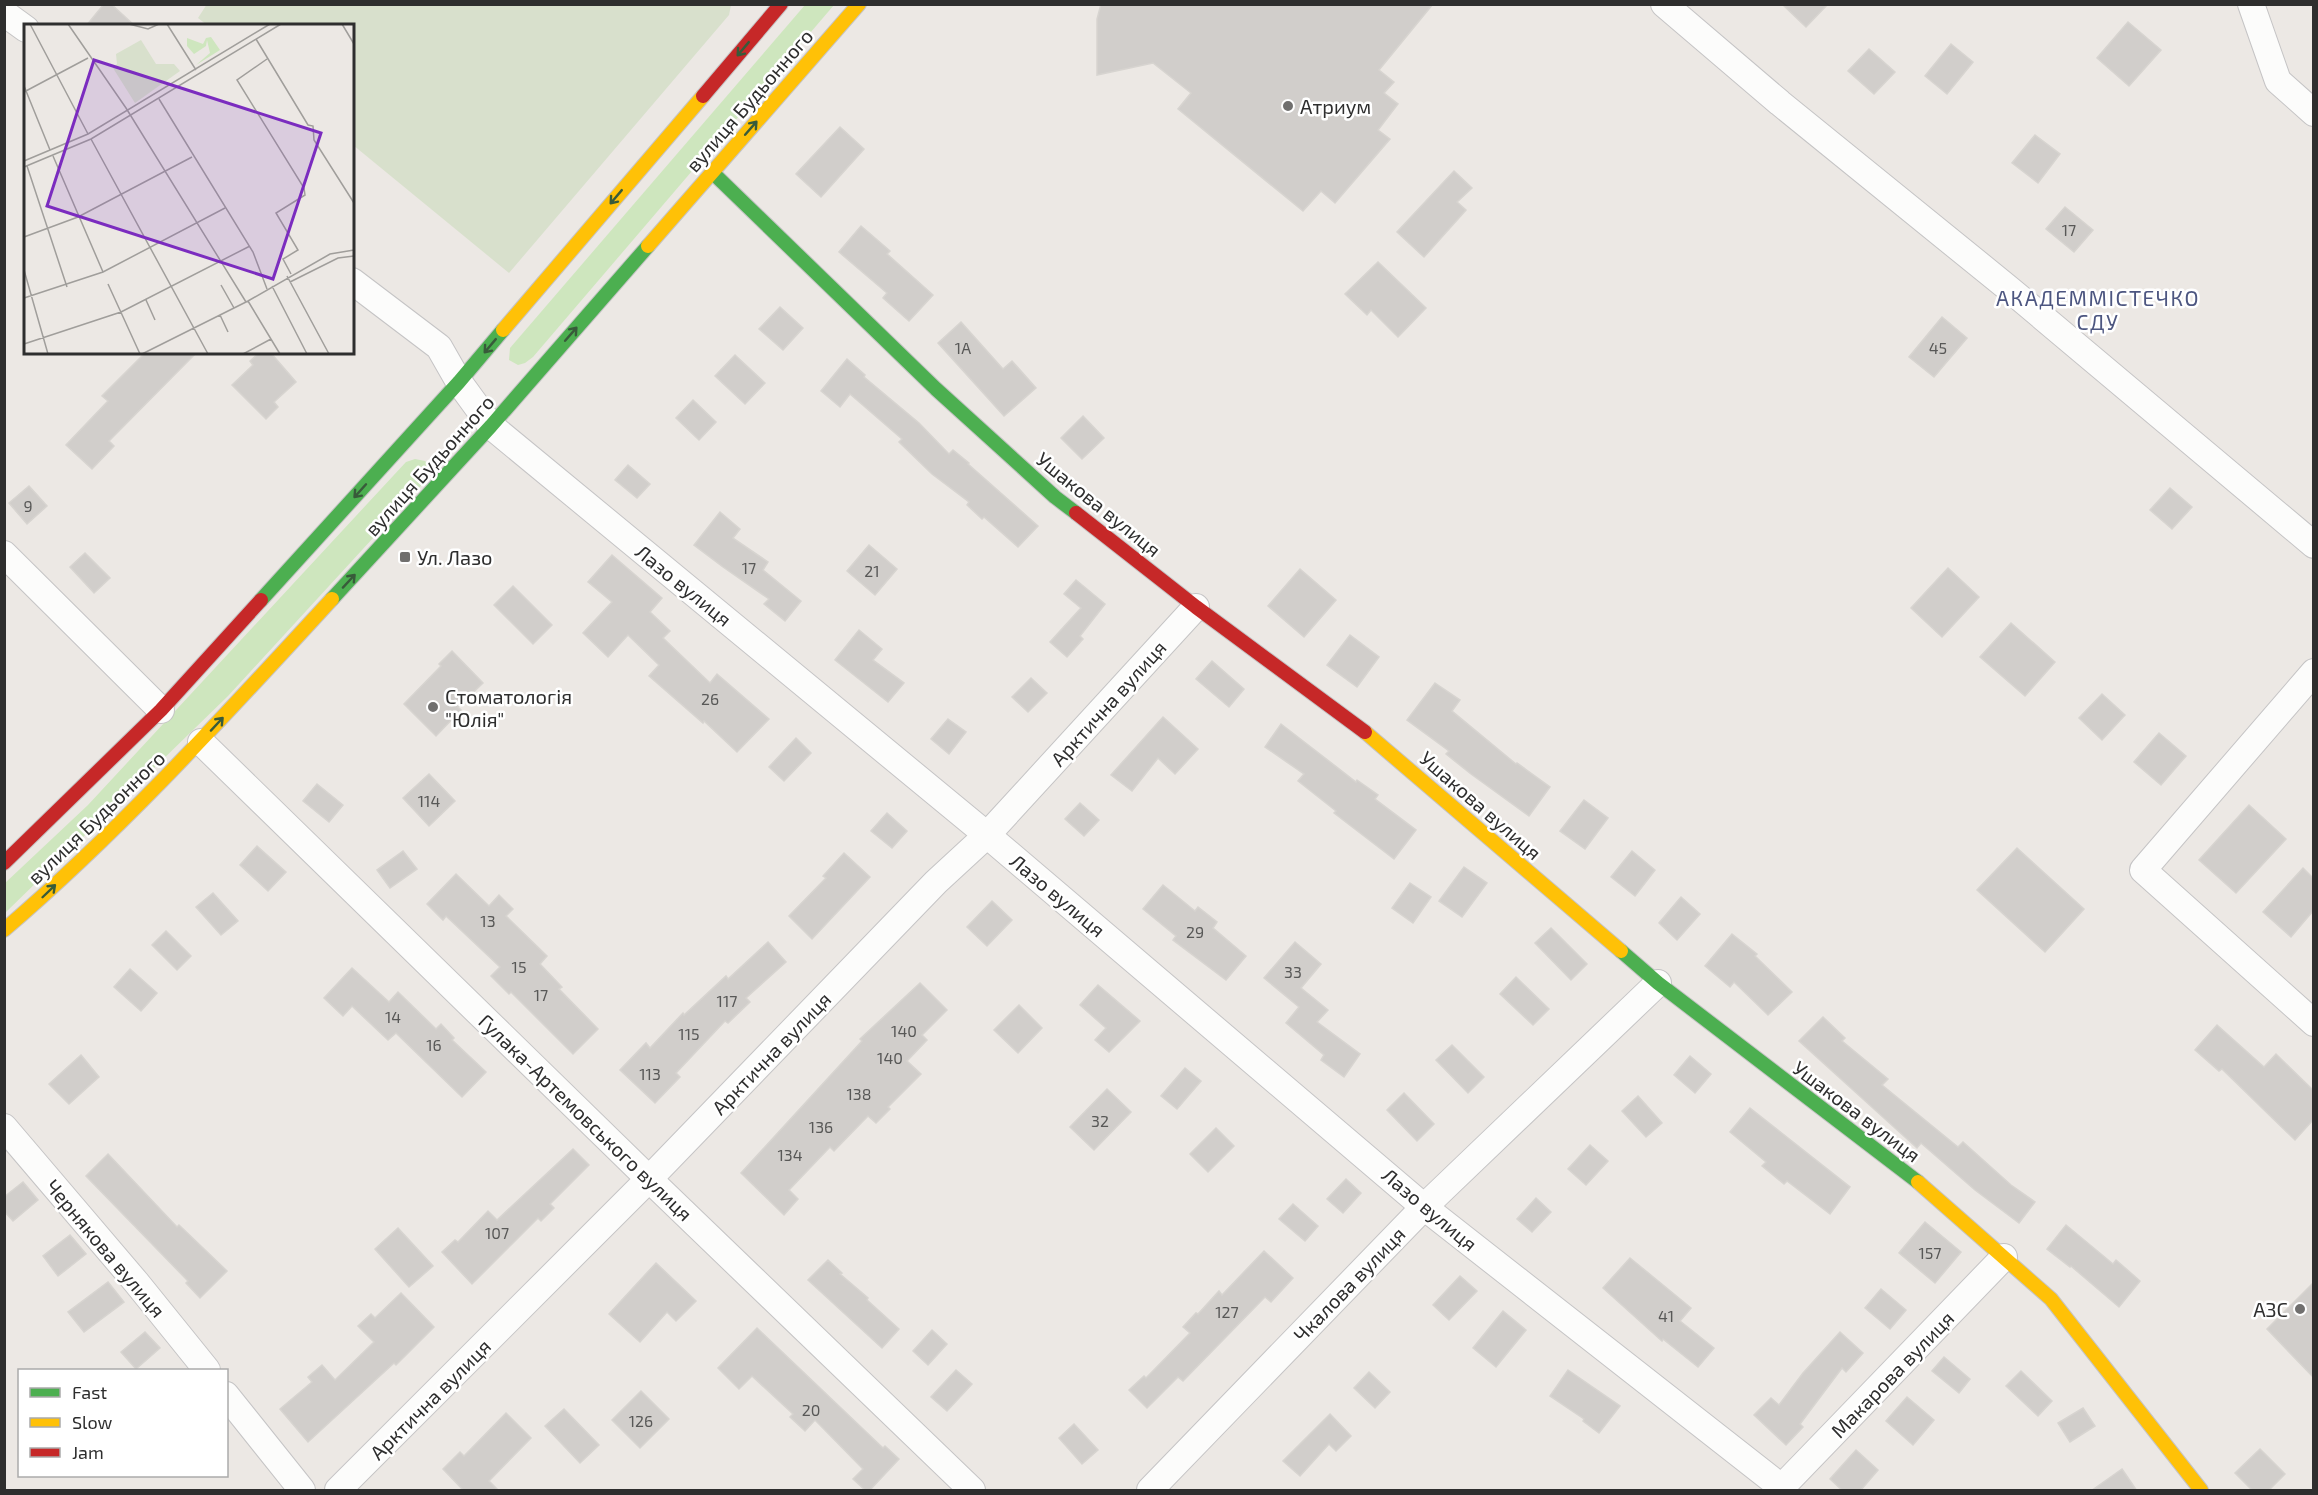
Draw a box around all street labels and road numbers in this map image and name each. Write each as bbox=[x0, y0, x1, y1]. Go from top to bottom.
street label: вулиця Будьонного bbox=[680, 24, 818, 177]
street label: вулиця Будьонного bbox=[359, 390, 499, 541]
street label: Ушакова вулиця bbox=[1031, 446, 1166, 562]
street label: Лазо вулиця bbox=[631, 539, 737, 632]
street label: Арктична вулиця bbox=[1045, 635, 1171, 771]
street label: вулиця Будьонного bbox=[22, 745, 170, 889]
street label: Ушакова вулиця bbox=[1415, 746, 1547, 865]
street label: Лазо вулиця bbox=[1005, 848, 1110, 942]
street label: Арктична вулиця bbox=[707, 987, 836, 1120]
street label: Гулака-Артемовського вулиця bbox=[474, 1009, 698, 1226]
street label: Ушакова вулиця bbox=[1788, 1055, 1925, 1167]
street label: Лазо вулиця bbox=[1377, 1162, 1482, 1256]
street label: Чернякова вулиця bbox=[41, 1174, 171, 1323]
street label: Чкалова вулиця bbox=[1288, 1222, 1410, 1347]
street label: Макарова вулиця bbox=[1825, 1306, 1959, 1443]
street label: Арктична вулиця bbox=[365, 1334, 496, 1465]

